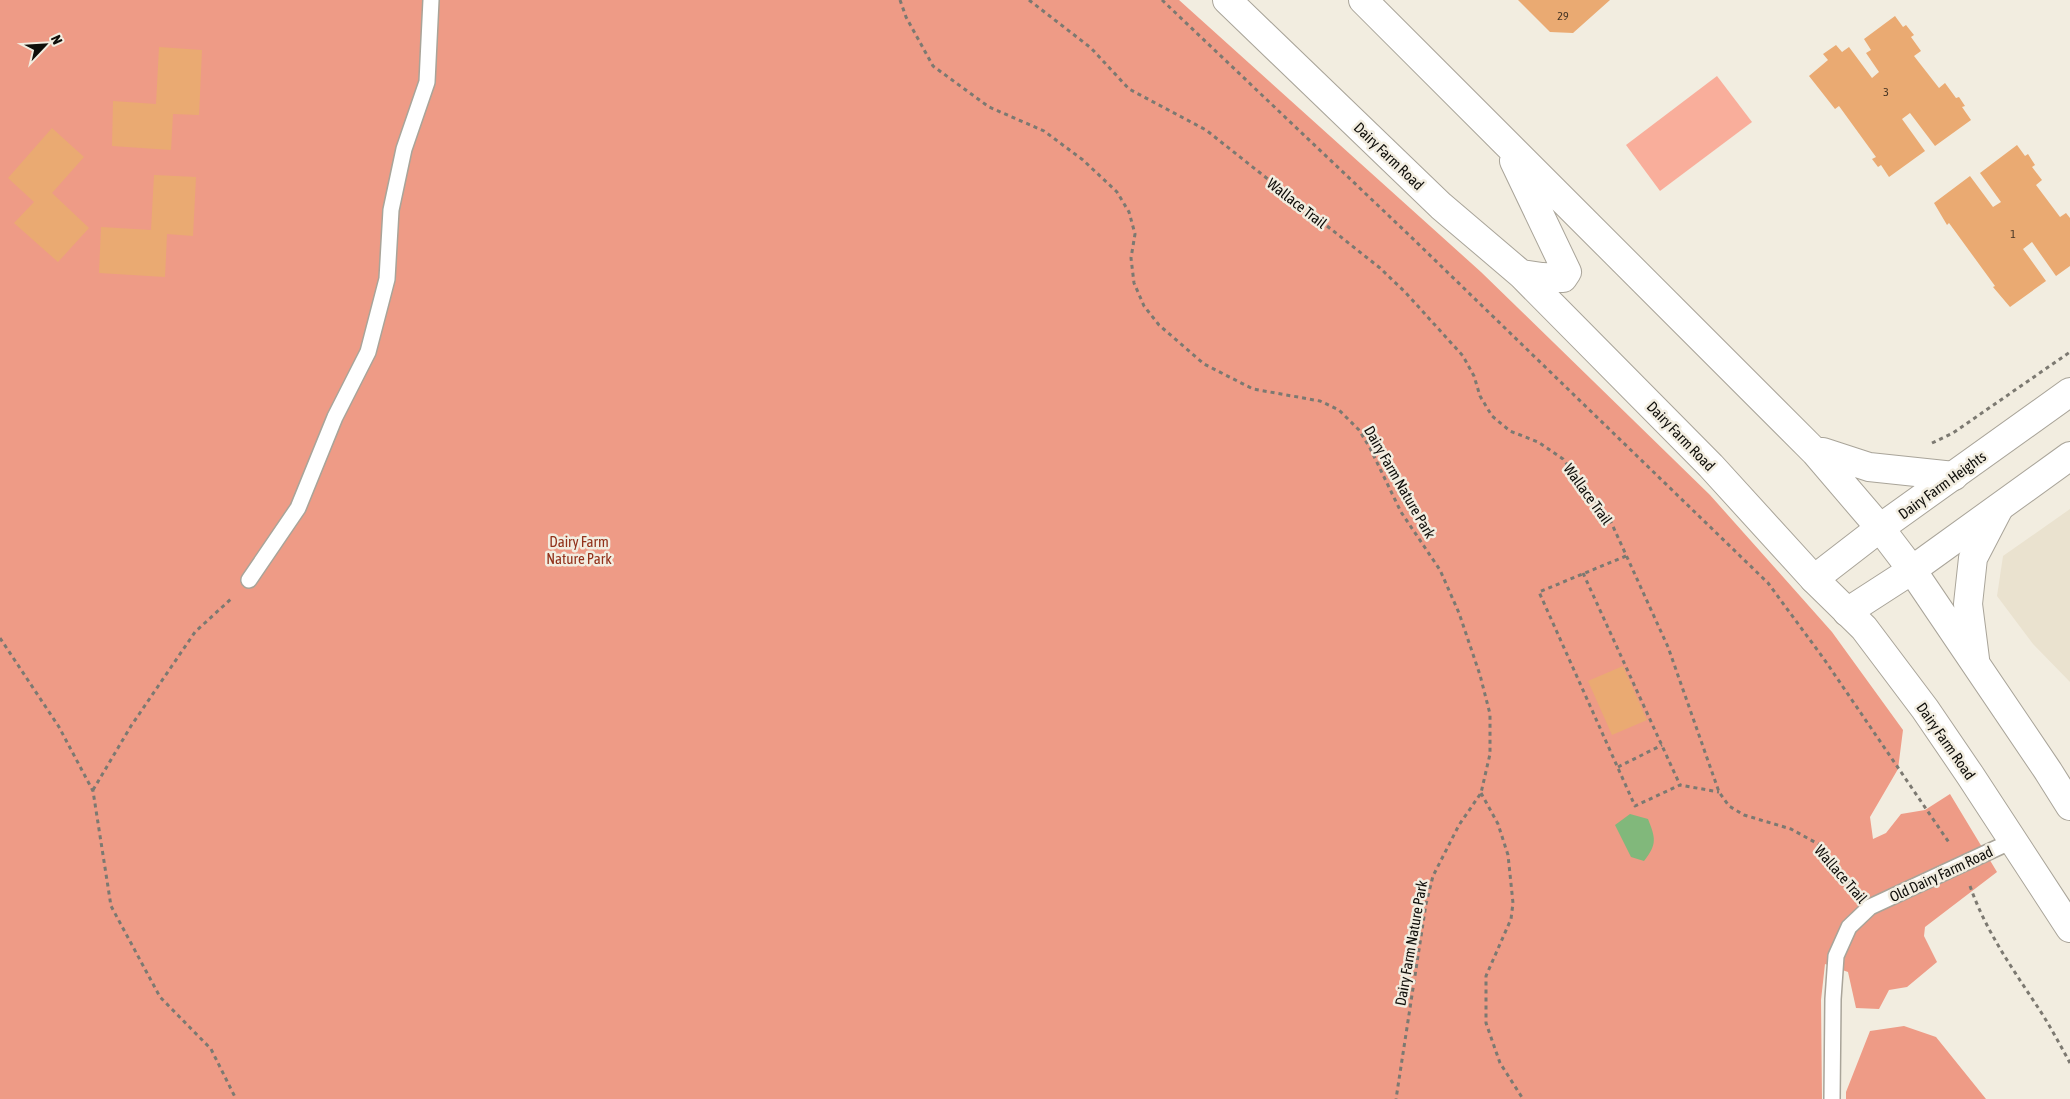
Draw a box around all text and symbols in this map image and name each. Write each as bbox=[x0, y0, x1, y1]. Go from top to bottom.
house number: 29 bbox=[1557, 9, 1569, 23]
north arrow bbox=[20, 20, 70, 70]
text: N bbox=[48, 32, 66, 47]
house number: 3 bbox=[1883, 85, 1889, 99]
street label: Dairy Farm Road bbox=[1351, 119, 1427, 193]
street label: Wallace Trail bbox=[1264, 174, 1330, 232]
house number: 1 bbox=[2010, 227, 2016, 241]
street label: Dairy Farm Road bbox=[1644, 398, 1718, 474]
street label: Dairy Farm Nature Park bbox=[1361, 423, 1439, 542]
street label: Dairy Farm Heights bbox=[1895, 448, 1989, 522]
street label: Wallace Trail bbox=[1560, 460, 1616, 528]
park label: Dairy Farm Nature Park bbox=[546, 533, 612, 567]
street label: Dairy Farm Road bbox=[1913, 699, 1979, 783]
street label: Wallace Trail bbox=[1811, 842, 1871, 906]
street label: Old Dairy Farm Road bbox=[1887, 843, 1995, 905]
street label: Dairy Farm Nature Park bbox=[1392, 878, 1430, 1007]

